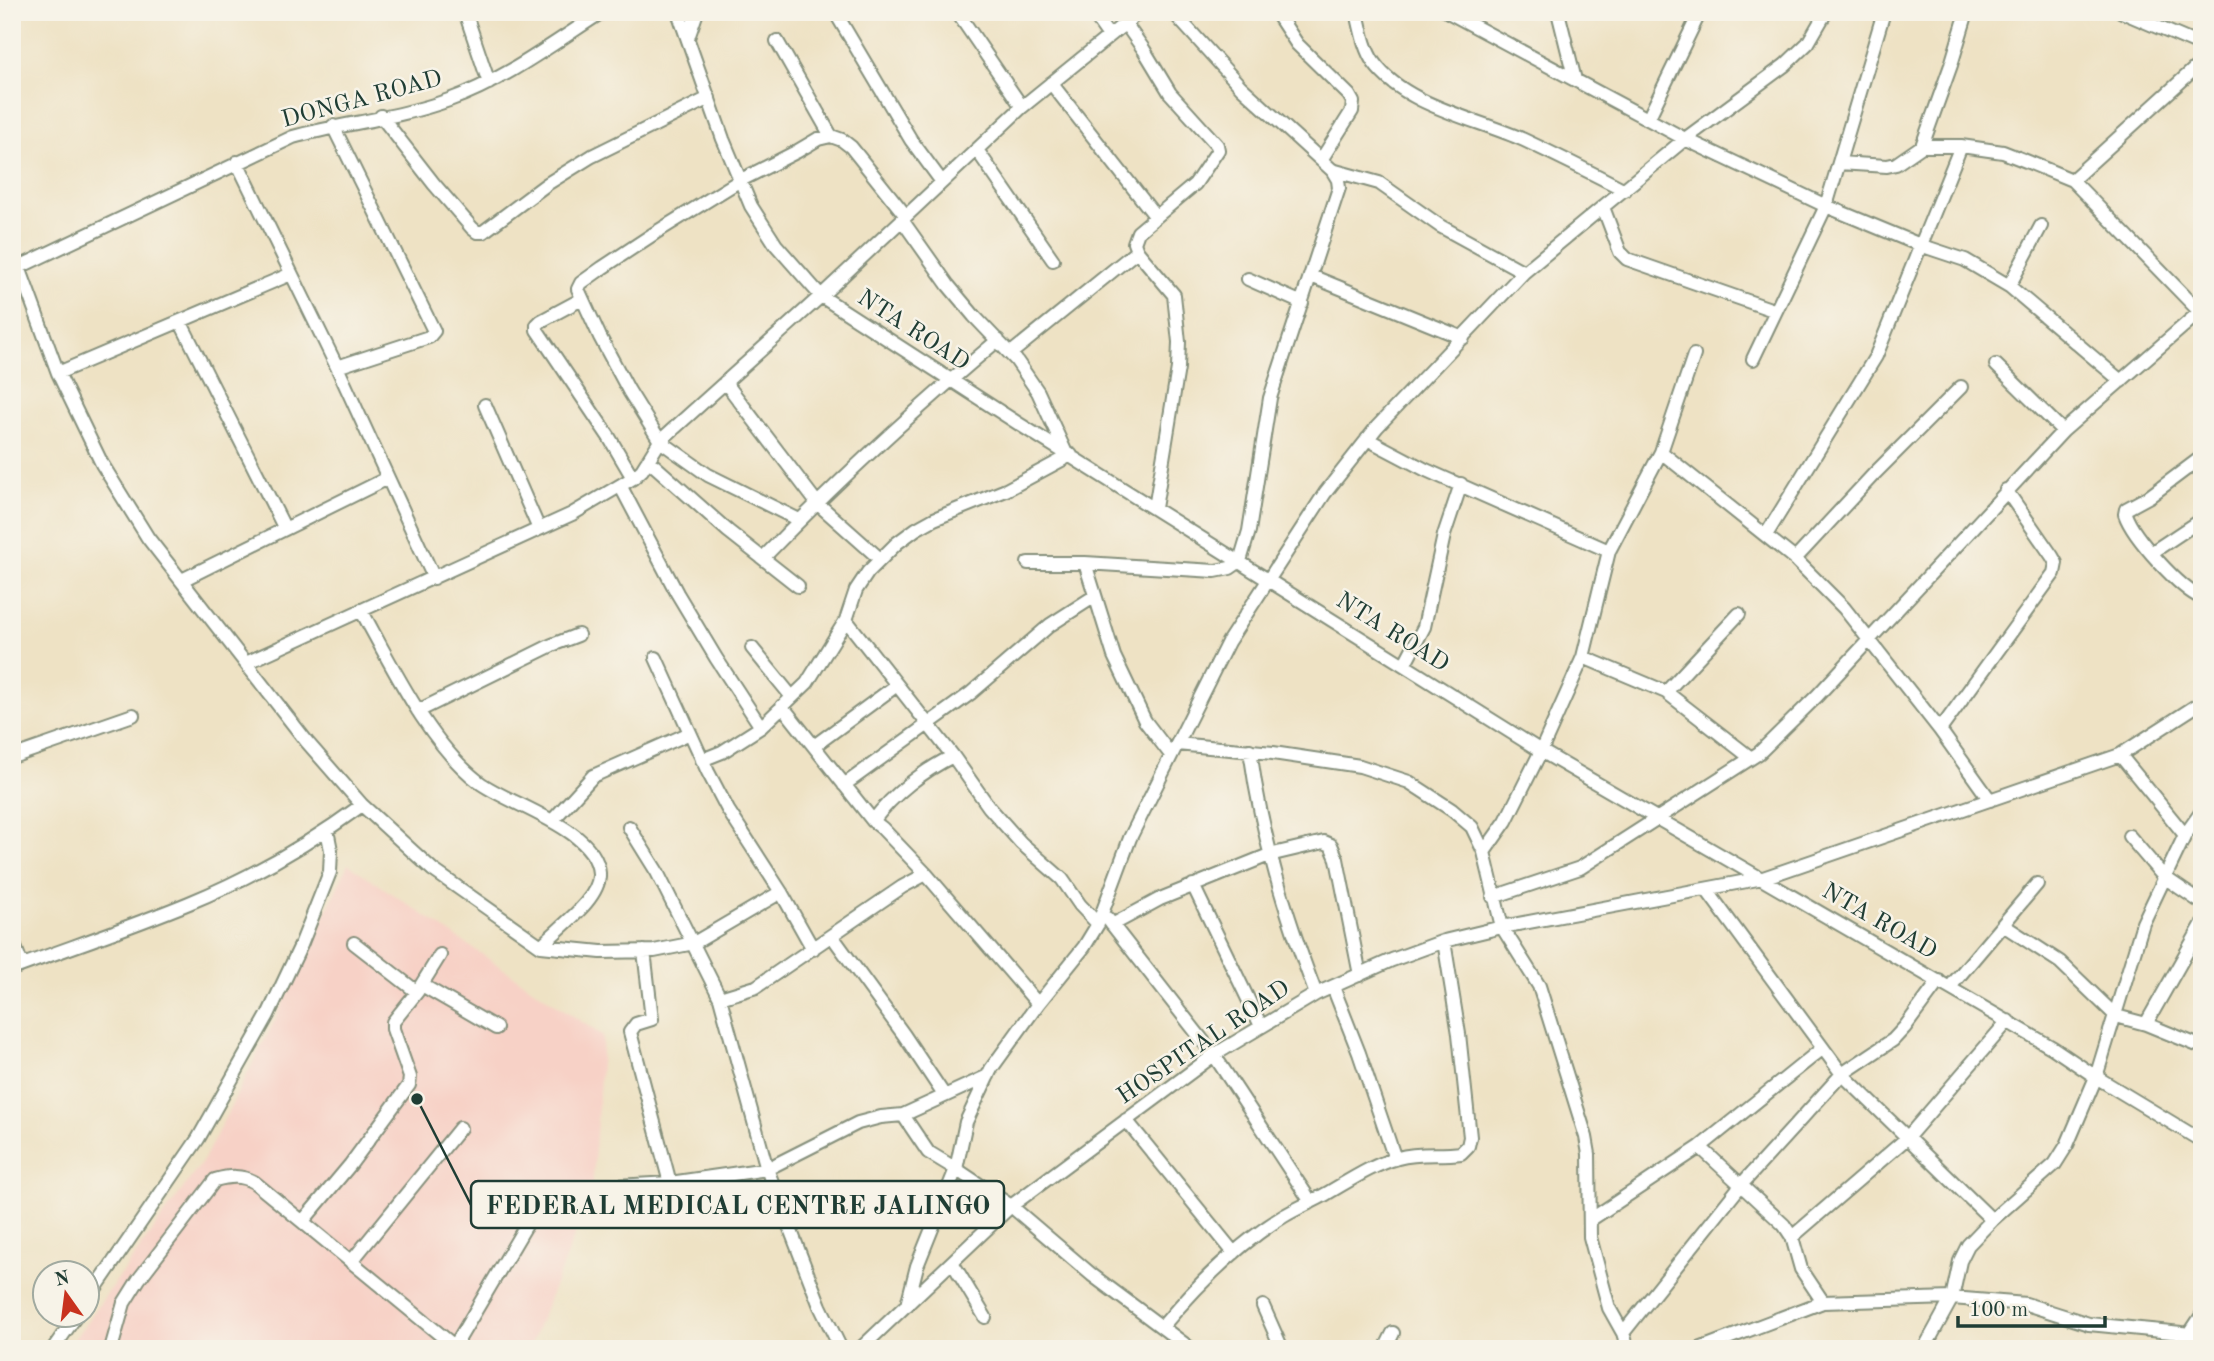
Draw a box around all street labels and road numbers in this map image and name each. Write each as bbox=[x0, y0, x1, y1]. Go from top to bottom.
street label: DONGA ROAD bbox=[279, 67, 445, 133]
street label: NTA ROAD bbox=[853, 286, 973, 376]
street label: NTA ROAD bbox=[1331, 589, 1453, 677]
street label: NTA ROAD bbox=[1817, 880, 1941, 964]
street label: HOSPITAL ROAD bbox=[1113, 976, 1295, 1110]

